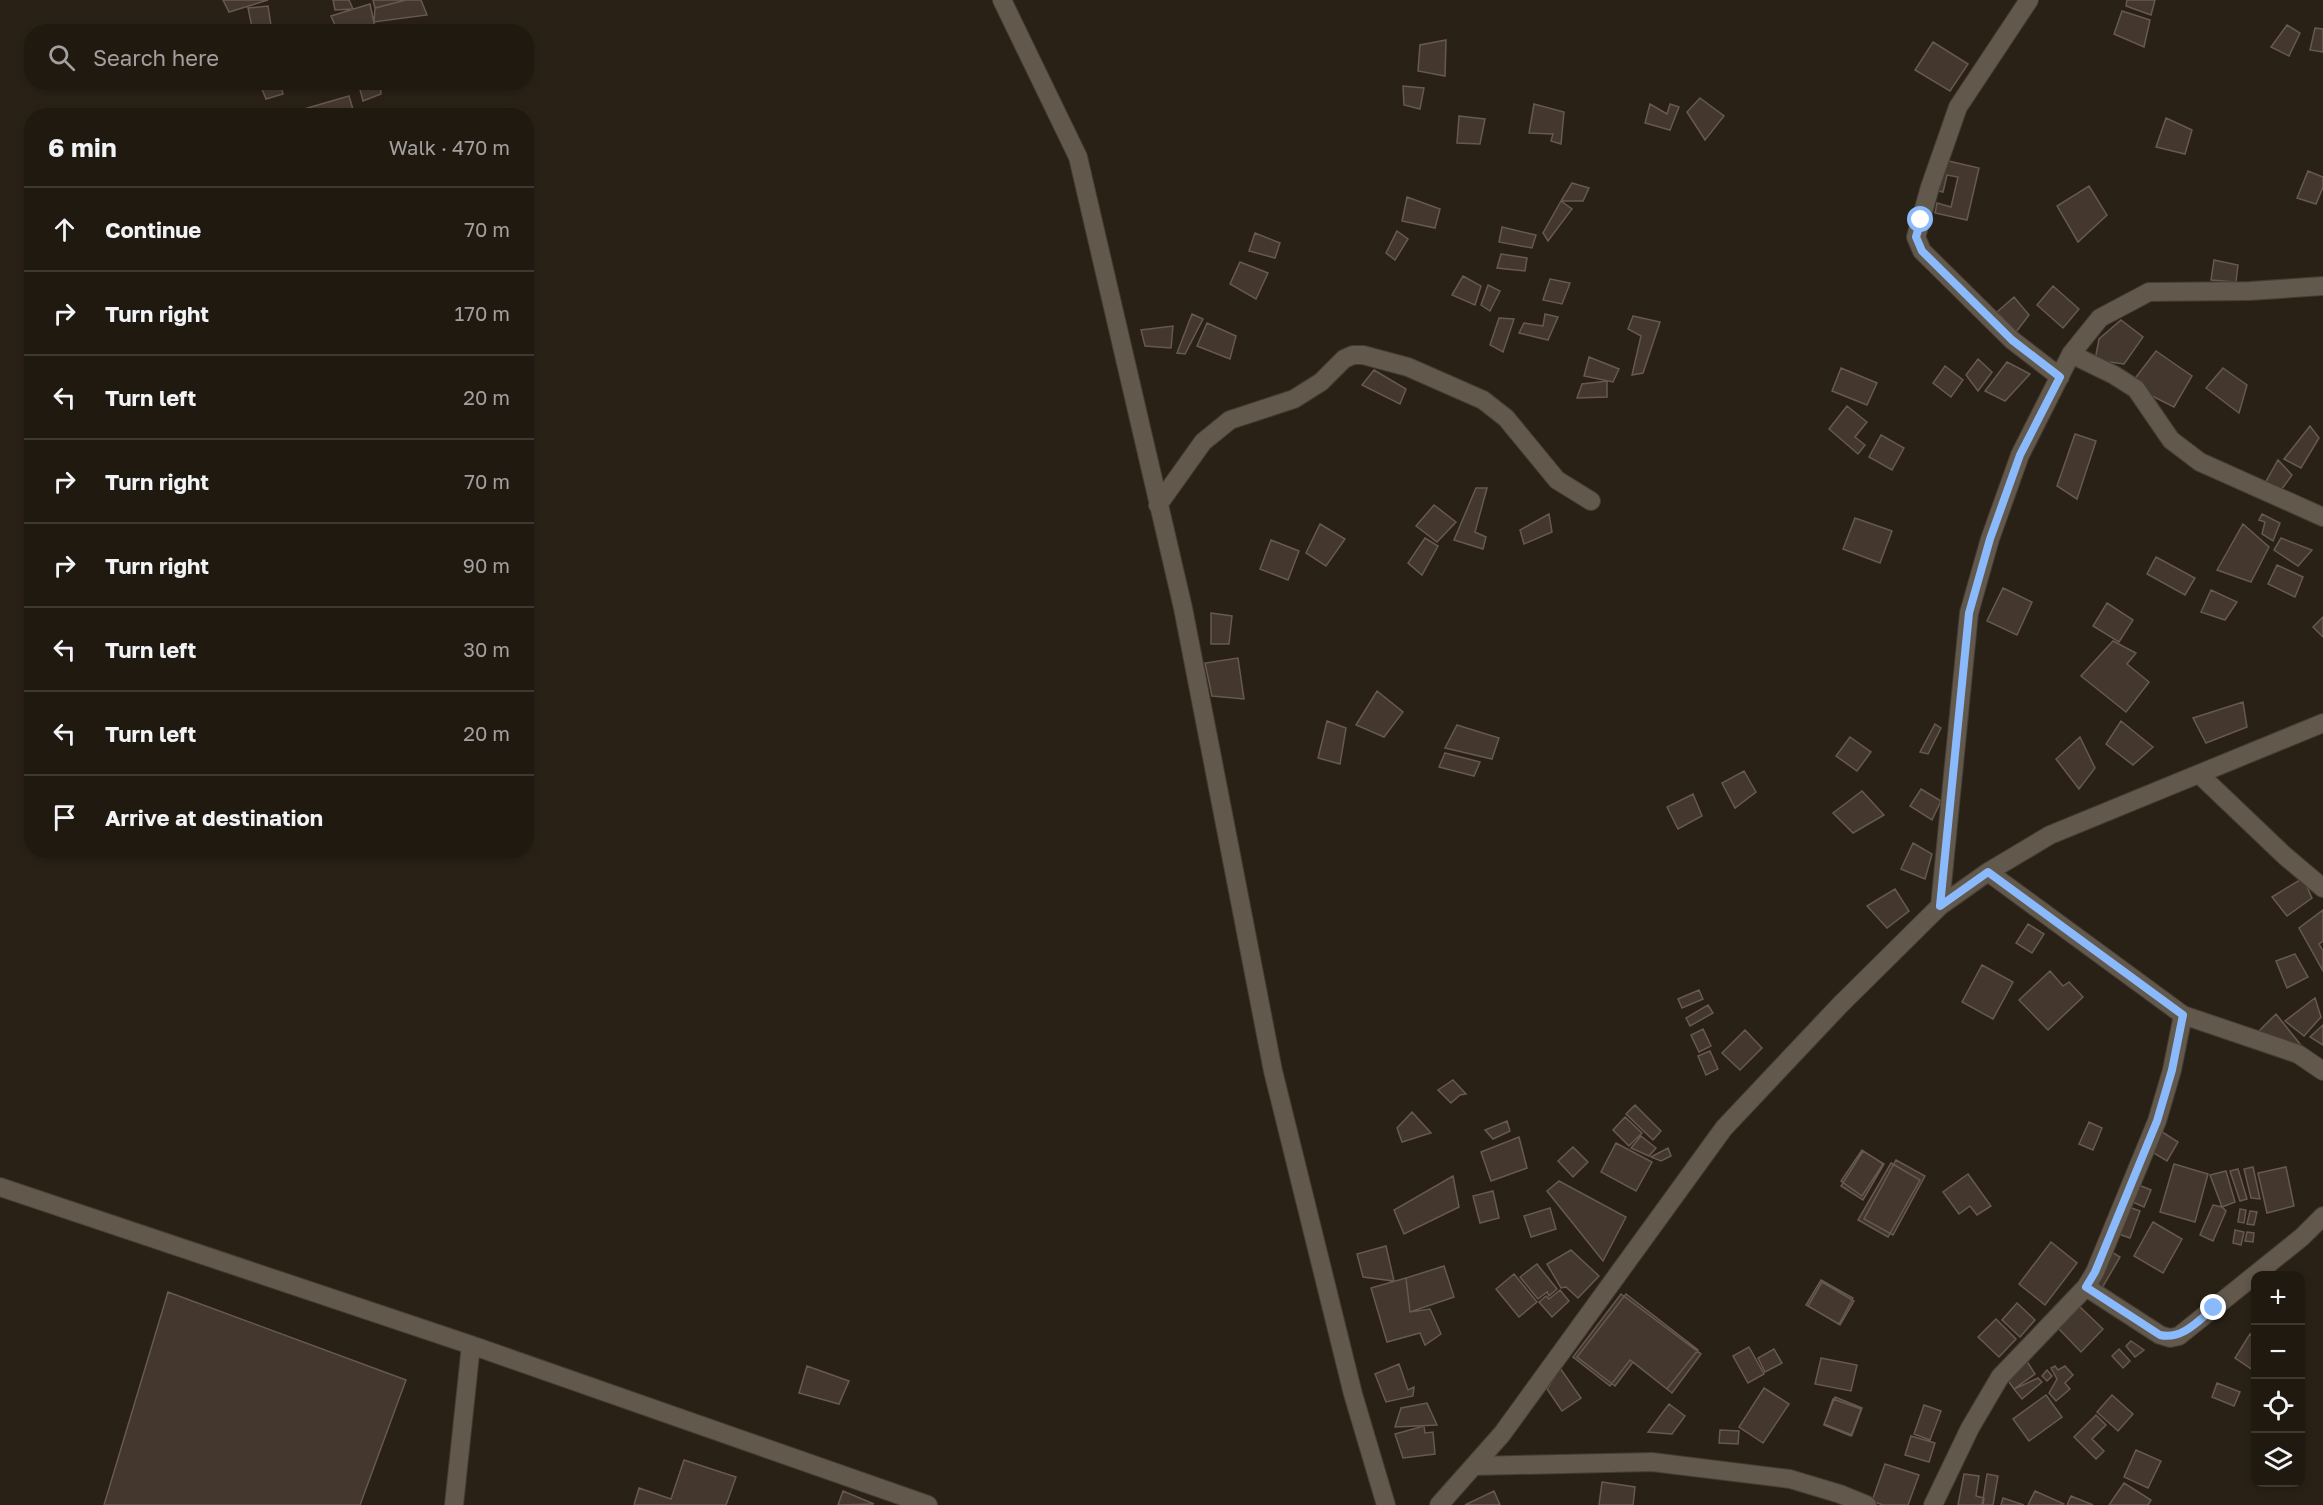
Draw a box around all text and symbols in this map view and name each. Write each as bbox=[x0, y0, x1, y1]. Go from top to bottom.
search box bbox=[24, 24, 534, 90]
icon: search bbox=[45, 41, 78, 74]
text: Search here bbox=[93, 44, 219, 71]
text: 6 min bbox=[48, 132, 117, 163]
text: Walk · 470 m bbox=[389, 135, 510, 159]
route start bbox=[1907, 206, 1933, 232]
icon: ahead bbox=[48, 213, 81, 246]
text: Continue bbox=[105, 216, 201, 243]
text: 70 m bbox=[464, 217, 510, 241]
icon: right bbox=[48, 297, 81, 330]
text: Turn right bbox=[105, 300, 209, 327]
text: 170 m bbox=[455, 301, 510, 325]
icon: left bbox=[48, 381, 81, 414]
text: Turn left bbox=[105, 384, 196, 411]
text: 20 m bbox=[463, 385, 510, 409]
icon: right bbox=[48, 465, 81, 498]
text: Turn right bbox=[105, 468, 209, 495]
text: 70 m bbox=[464, 469, 510, 493]
icon: right bbox=[48, 549, 81, 582]
text: Turn right bbox=[105, 552, 209, 579]
text: 90 m bbox=[463, 553, 510, 577]
icon: left bbox=[48, 633, 81, 666]
text: Turn left bbox=[105, 636, 196, 663]
text: 30 m bbox=[463, 637, 510, 661]
icon: left bbox=[48, 717, 81, 750]
text: Turn left bbox=[105, 720, 196, 747]
text: 20 m bbox=[463, 721, 510, 745]
icon: arrive bbox=[48, 801, 81, 834]
text: Arrive at destination bbox=[105, 804, 323, 831]
map controls bbox=[2251, 1271, 2305, 1487]
button: + bbox=[2251, 1271, 2305, 1325]
route end bbox=[2200, 1294, 2226, 1320]
button: − bbox=[2251, 1325, 2305, 1379]
button: locate bbox=[2251, 1379, 2305, 1433]
button: layers bbox=[2251, 1433, 2305, 1487]

